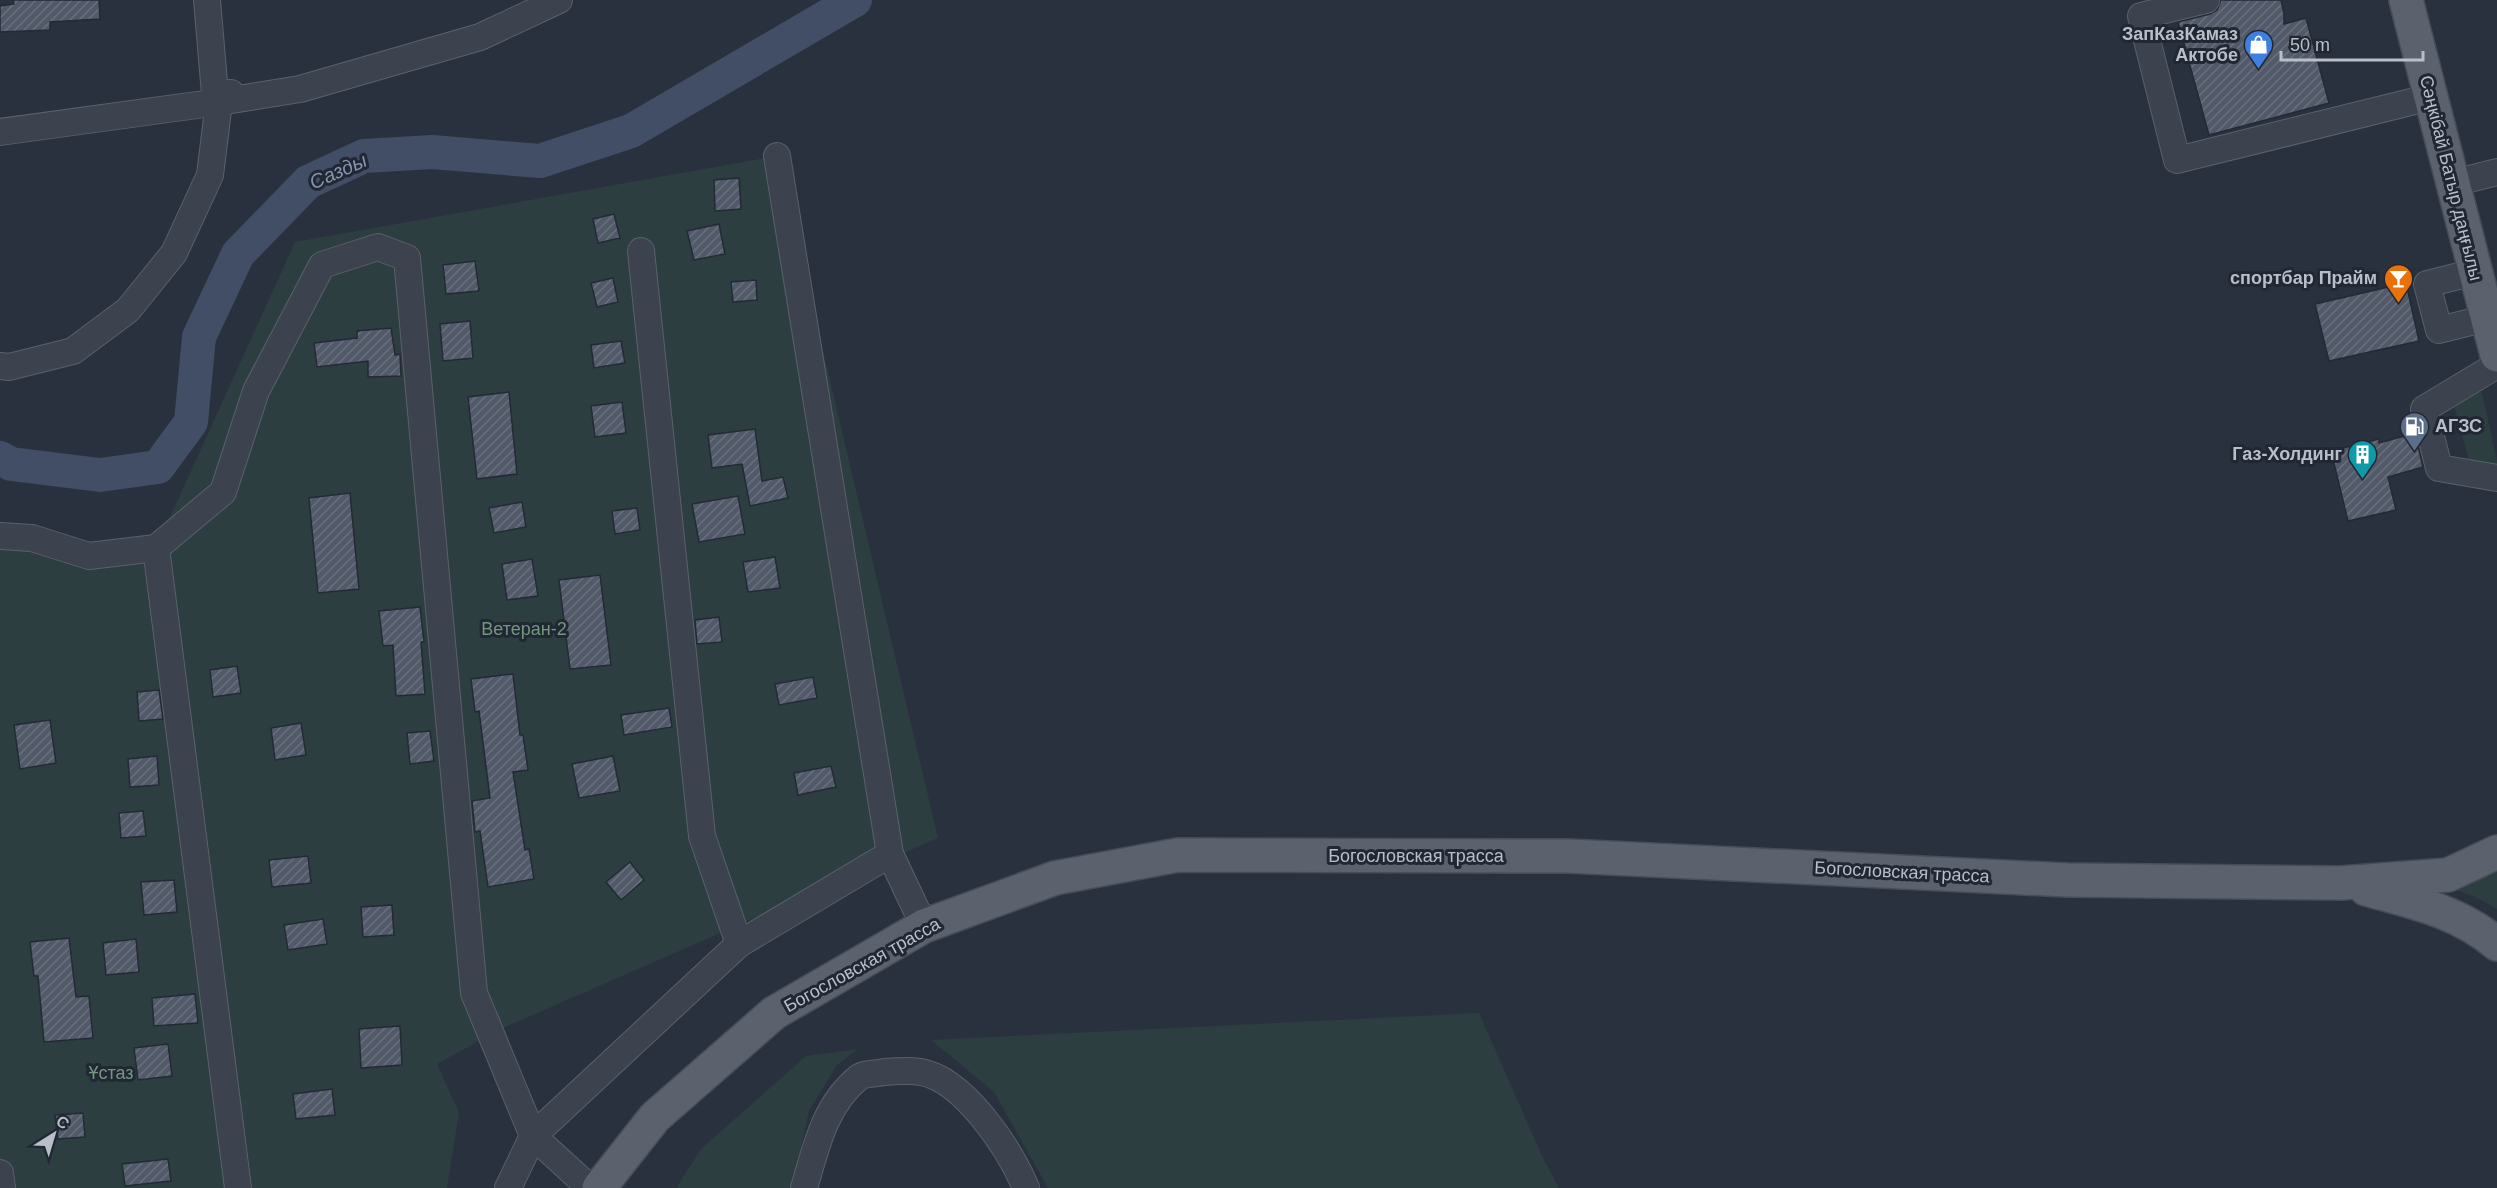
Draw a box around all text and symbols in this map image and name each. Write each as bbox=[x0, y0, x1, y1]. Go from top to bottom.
place label: ЗапКазКамаз Актобе bbox=[2122, 24, 2238, 65]
scale bar bbox=[2281, 24, 2424, 62]
shop icon: ЗапКазКамаз Актобе bbox=[2243, 28, 2275, 70]
text: 50 m bbox=[2290, 35, 2330, 55]
street label: Сәңкібай Батыр даңғылы bbox=[2416, 73, 2486, 283]
water label: Сазды bbox=[306, 149, 370, 193]
bar icon: спортбар Прайм bbox=[2382, 262, 2414, 304]
place label: спортбар Прайм bbox=[2230, 268, 2377, 288]
fuel station icon: АГЗС bbox=[2398, 410, 2430, 452]
place label: АГЗС bbox=[2435, 416, 2482, 436]
building icon: Газ-Холдинг bbox=[2347, 438, 2379, 480]
place label: Газ-Холдинг bbox=[2232, 444, 2343, 464]
park label: Ветеран-2 bbox=[481, 619, 567, 639]
street label: Богословская трасса bbox=[1328, 846, 1505, 866]
street label: Богословская трасса bbox=[1814, 857, 1991, 887]
street label: Богословская трасса bbox=[780, 913, 944, 1016]
park label: Ұстаз bbox=[88, 1063, 134, 1083]
north arrow bbox=[24, 1104, 84, 1164]
text: С bbox=[53, 1112, 73, 1133]

